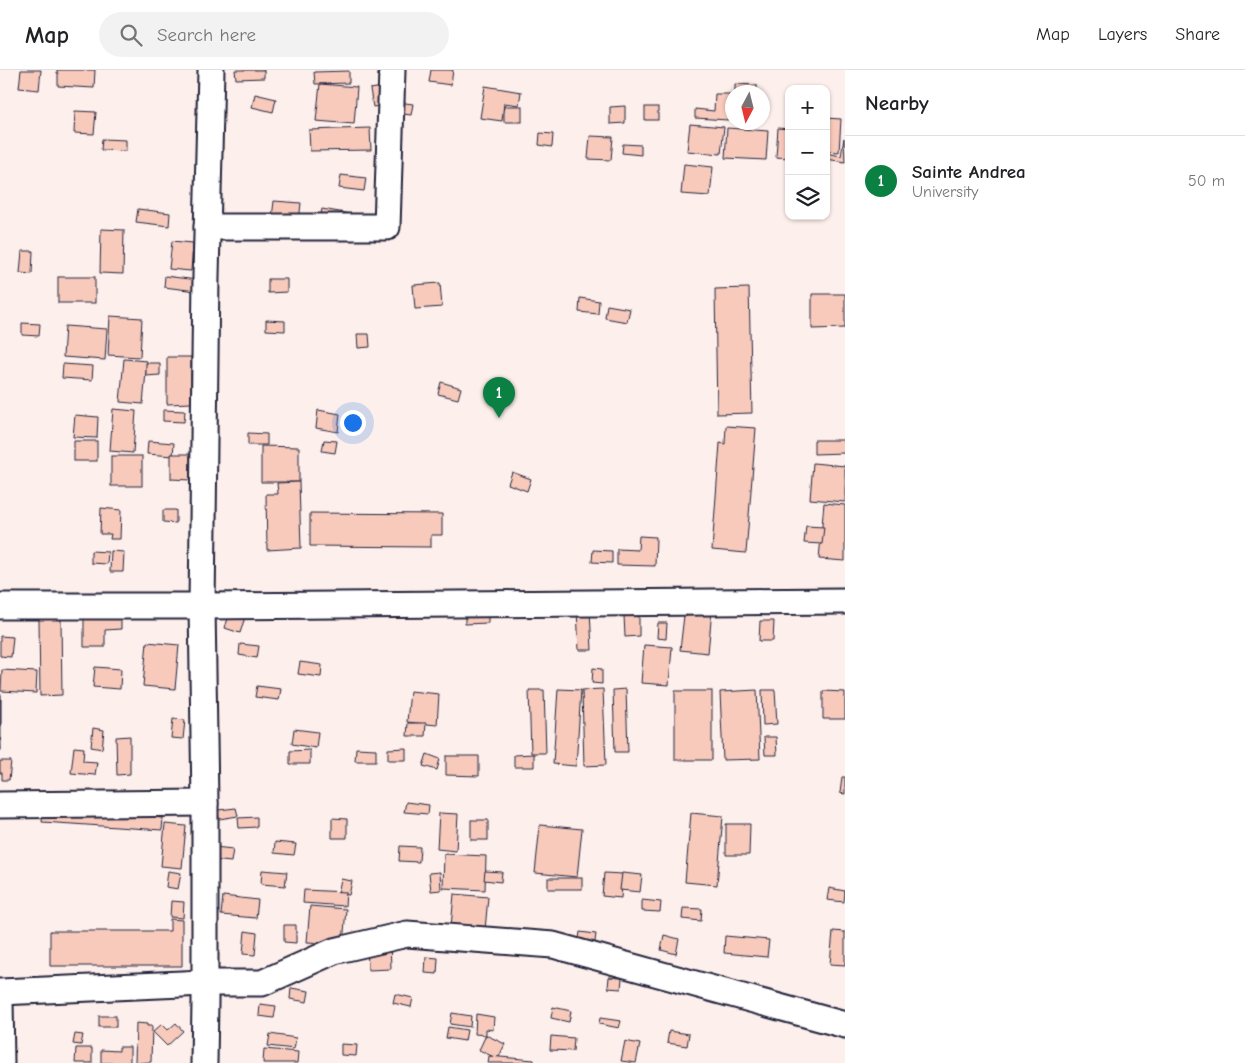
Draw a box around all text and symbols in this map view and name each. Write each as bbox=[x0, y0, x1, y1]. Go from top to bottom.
search box bbox=[99, 12, 449, 57]
text: Map bbox=[25, 21, 69, 49]
icon: search bbox=[117, 21, 145, 49]
text: Search here bbox=[157, 24, 256, 46]
text: Map bbox=[1036, 24, 1070, 45]
text: Layers bbox=[1098, 24, 1147, 45]
text: Share bbox=[1175, 24, 1220, 45]
north arrow bbox=[725, 85, 770, 130]
map controls bbox=[785, 85, 830, 220]
button: + bbox=[785, 85, 830, 130]
text: Nearby bbox=[865, 91, 929, 115]
button: − bbox=[785, 130, 830, 175]
text: Sainte Andrea bbox=[912, 161, 1026, 183]
text: 1 bbox=[878, 172, 884, 190]
text: 50 m bbox=[1188, 172, 1225, 190]
button: layers bbox=[785, 175, 830, 220]
text: University bbox=[912, 183, 978, 201]
pin: 1 bbox=[483, 377, 515, 418]
your location bbox=[340, 410, 366, 436]

